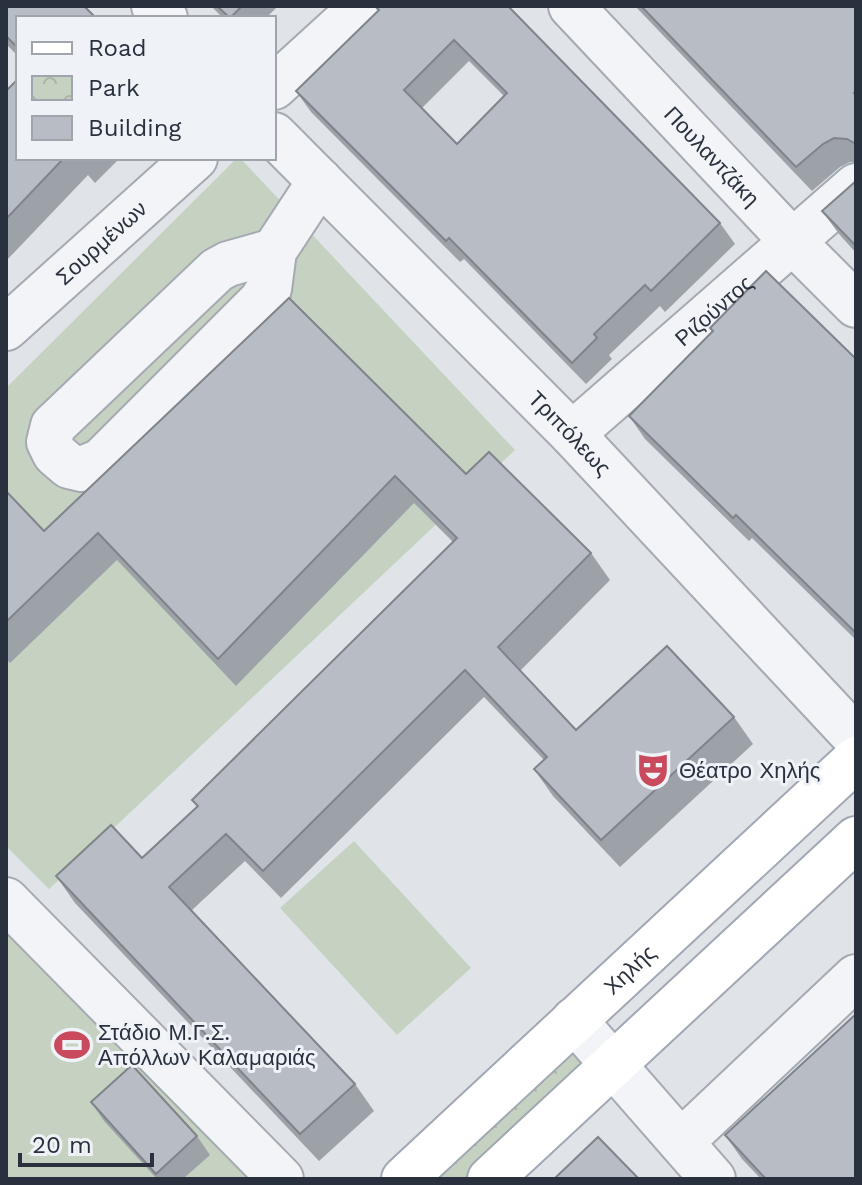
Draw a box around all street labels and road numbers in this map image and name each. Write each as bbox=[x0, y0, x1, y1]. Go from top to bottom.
street label: Πουλαντζάκη bbox=[659, 101, 765, 211]
street label: Σουρμένων bbox=[51, 195, 152, 290]
street label: Ριζούντος bbox=[670, 270, 757, 351]
street label: Τριπόλεως bbox=[524, 386, 616, 480]
street label: Χηλής bbox=[599, 939, 660, 999]

